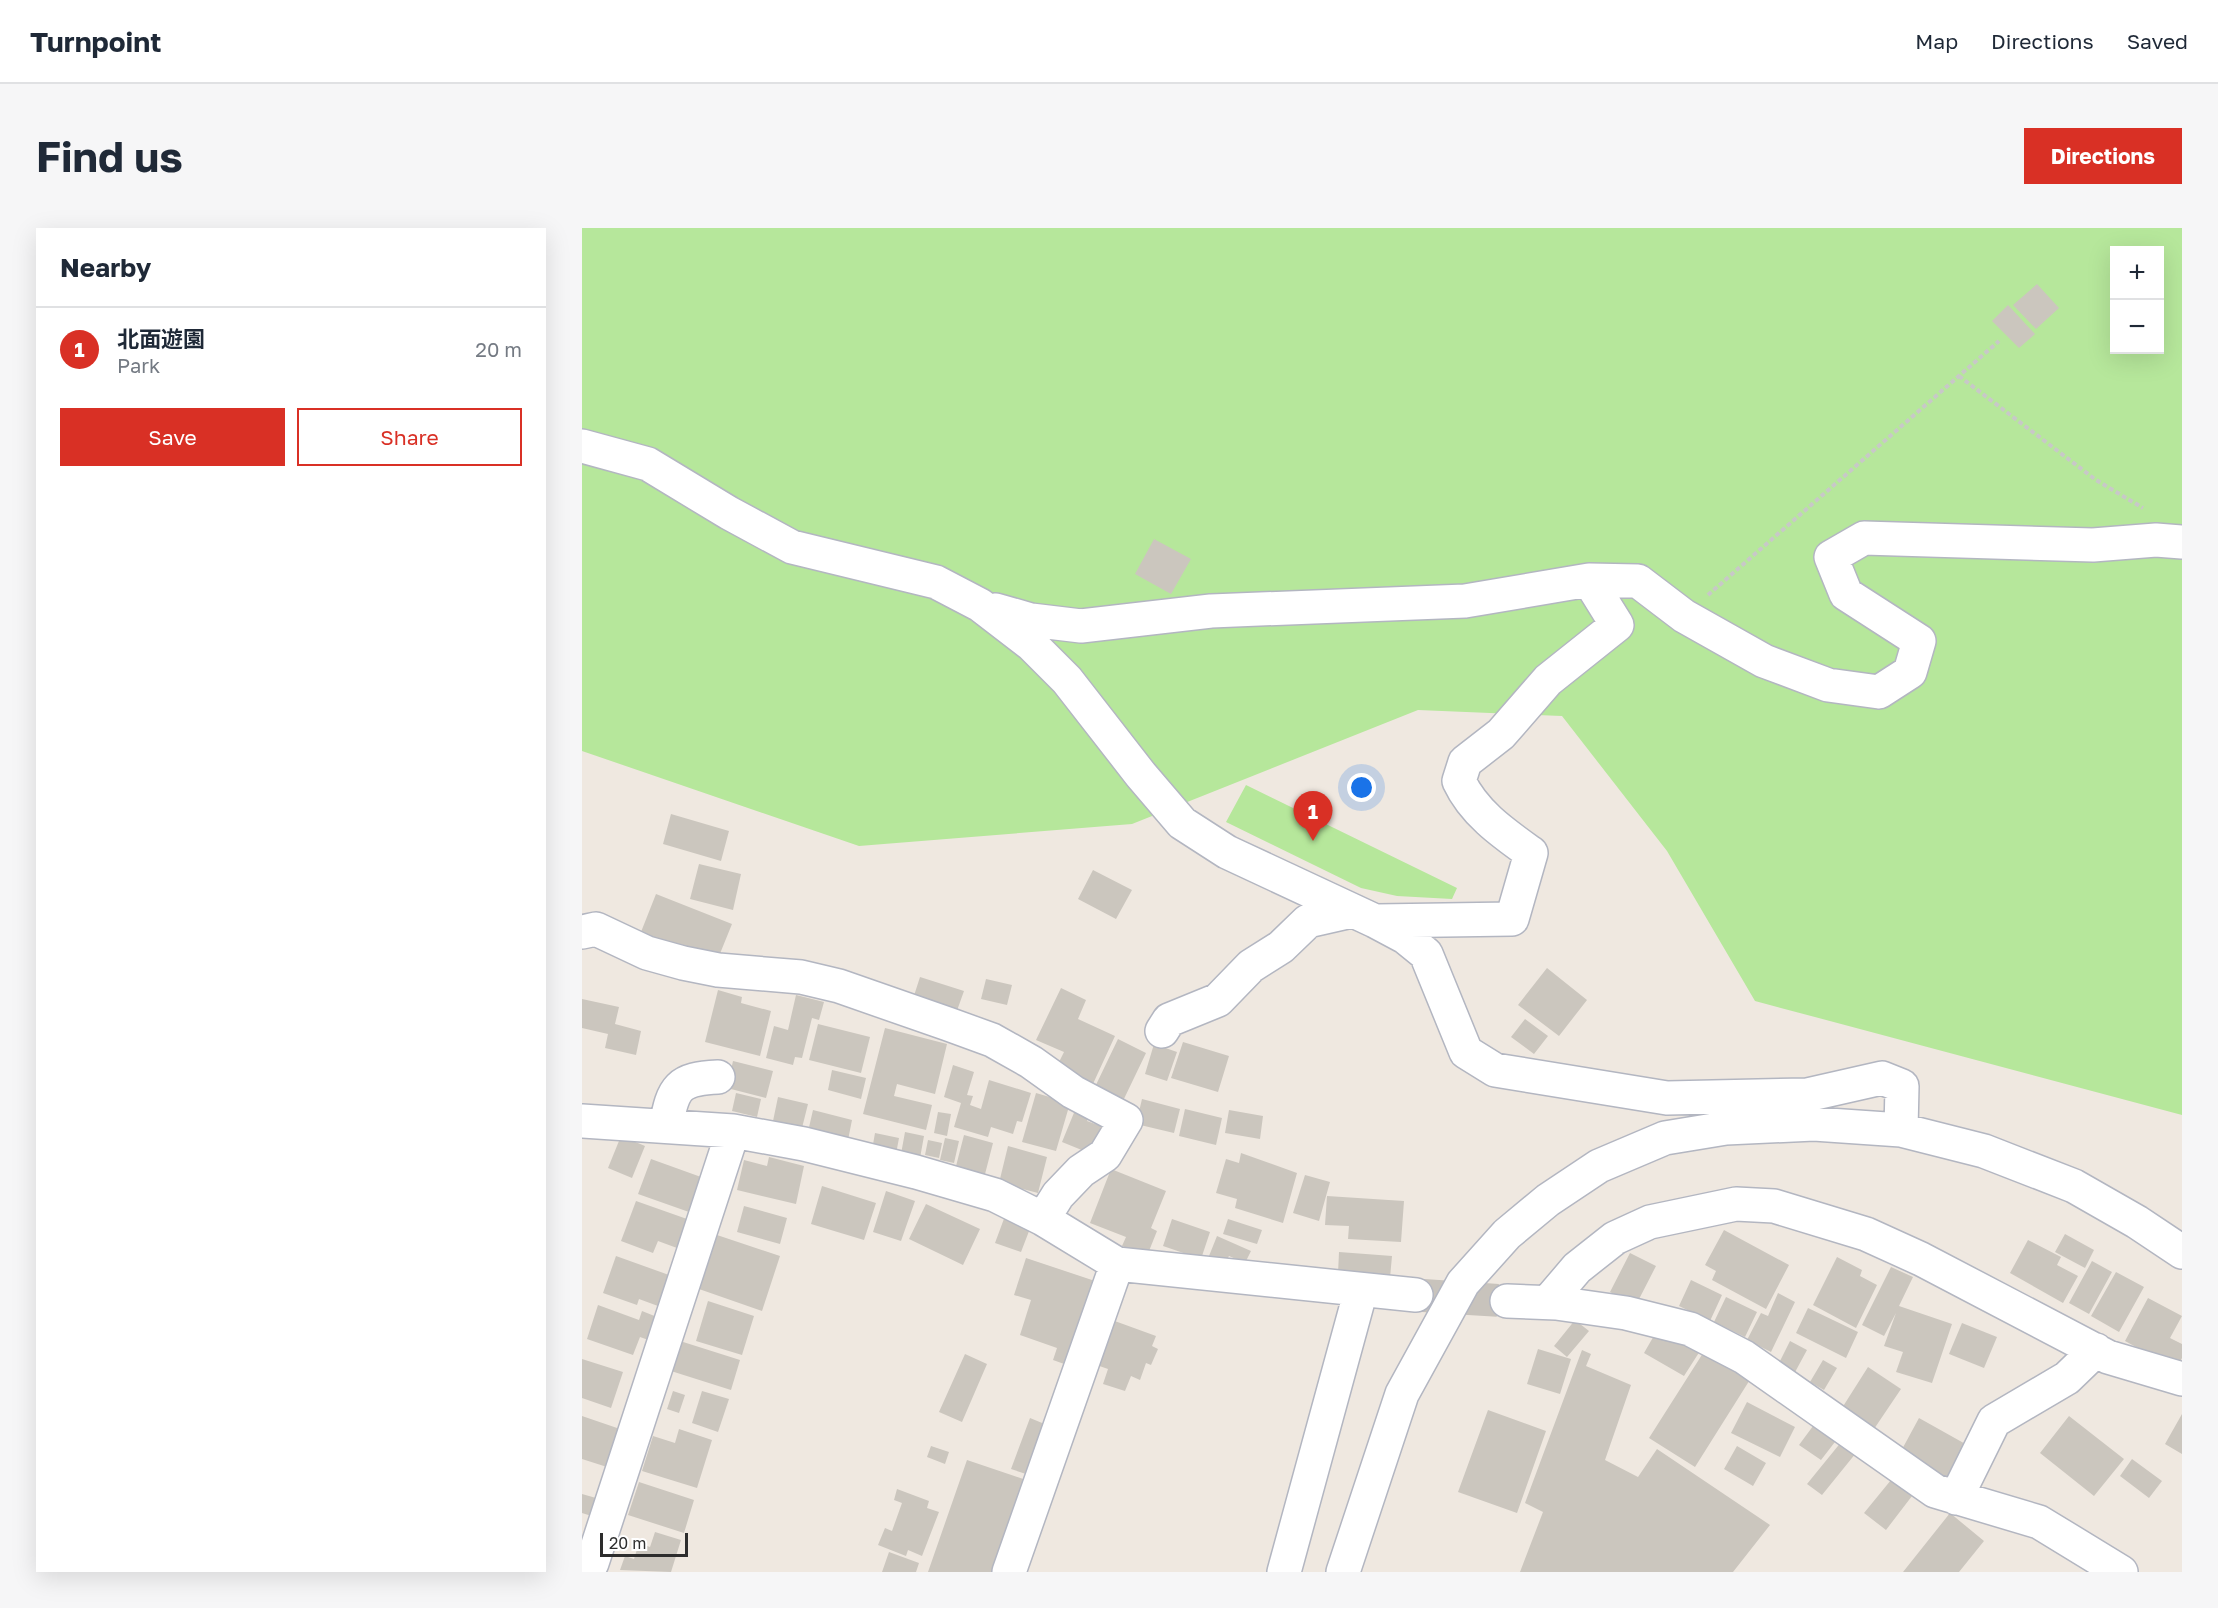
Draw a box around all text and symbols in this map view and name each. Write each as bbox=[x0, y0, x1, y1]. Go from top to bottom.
text: Turnpoint bbox=[30, 25, 161, 58]
text: Map bbox=[1915, 28, 1958, 54]
text: Directions bbox=[1991, 28, 2094, 54]
text: Saved bbox=[2127, 28, 2188, 54]
button: Directions bbox=[2024, 128, 2182, 184]
text: Find us bbox=[36, 131, 183, 181]
map controls bbox=[2110, 246, 2164, 354]
button: + bbox=[2110, 246, 2164, 300]
text: Nearby bbox=[60, 252, 151, 283]
button: − bbox=[2110, 300, 2164, 354]
text: 北面遊園 bbox=[117, 325, 205, 352]
text: 1 bbox=[74, 337, 85, 361]
text: 20 m bbox=[475, 337, 522, 361]
text: Park bbox=[117, 353, 160, 377]
button: Save bbox=[60, 408, 285, 466]
button: Share bbox=[297, 408, 522, 466]
your location bbox=[1347, 773, 1376, 802]
pin: 1 bbox=[1294, 792, 1332, 841]
scale bar bbox=[600, 1530, 688, 1558]
text: 20 m bbox=[609, 1533, 646, 1553]

